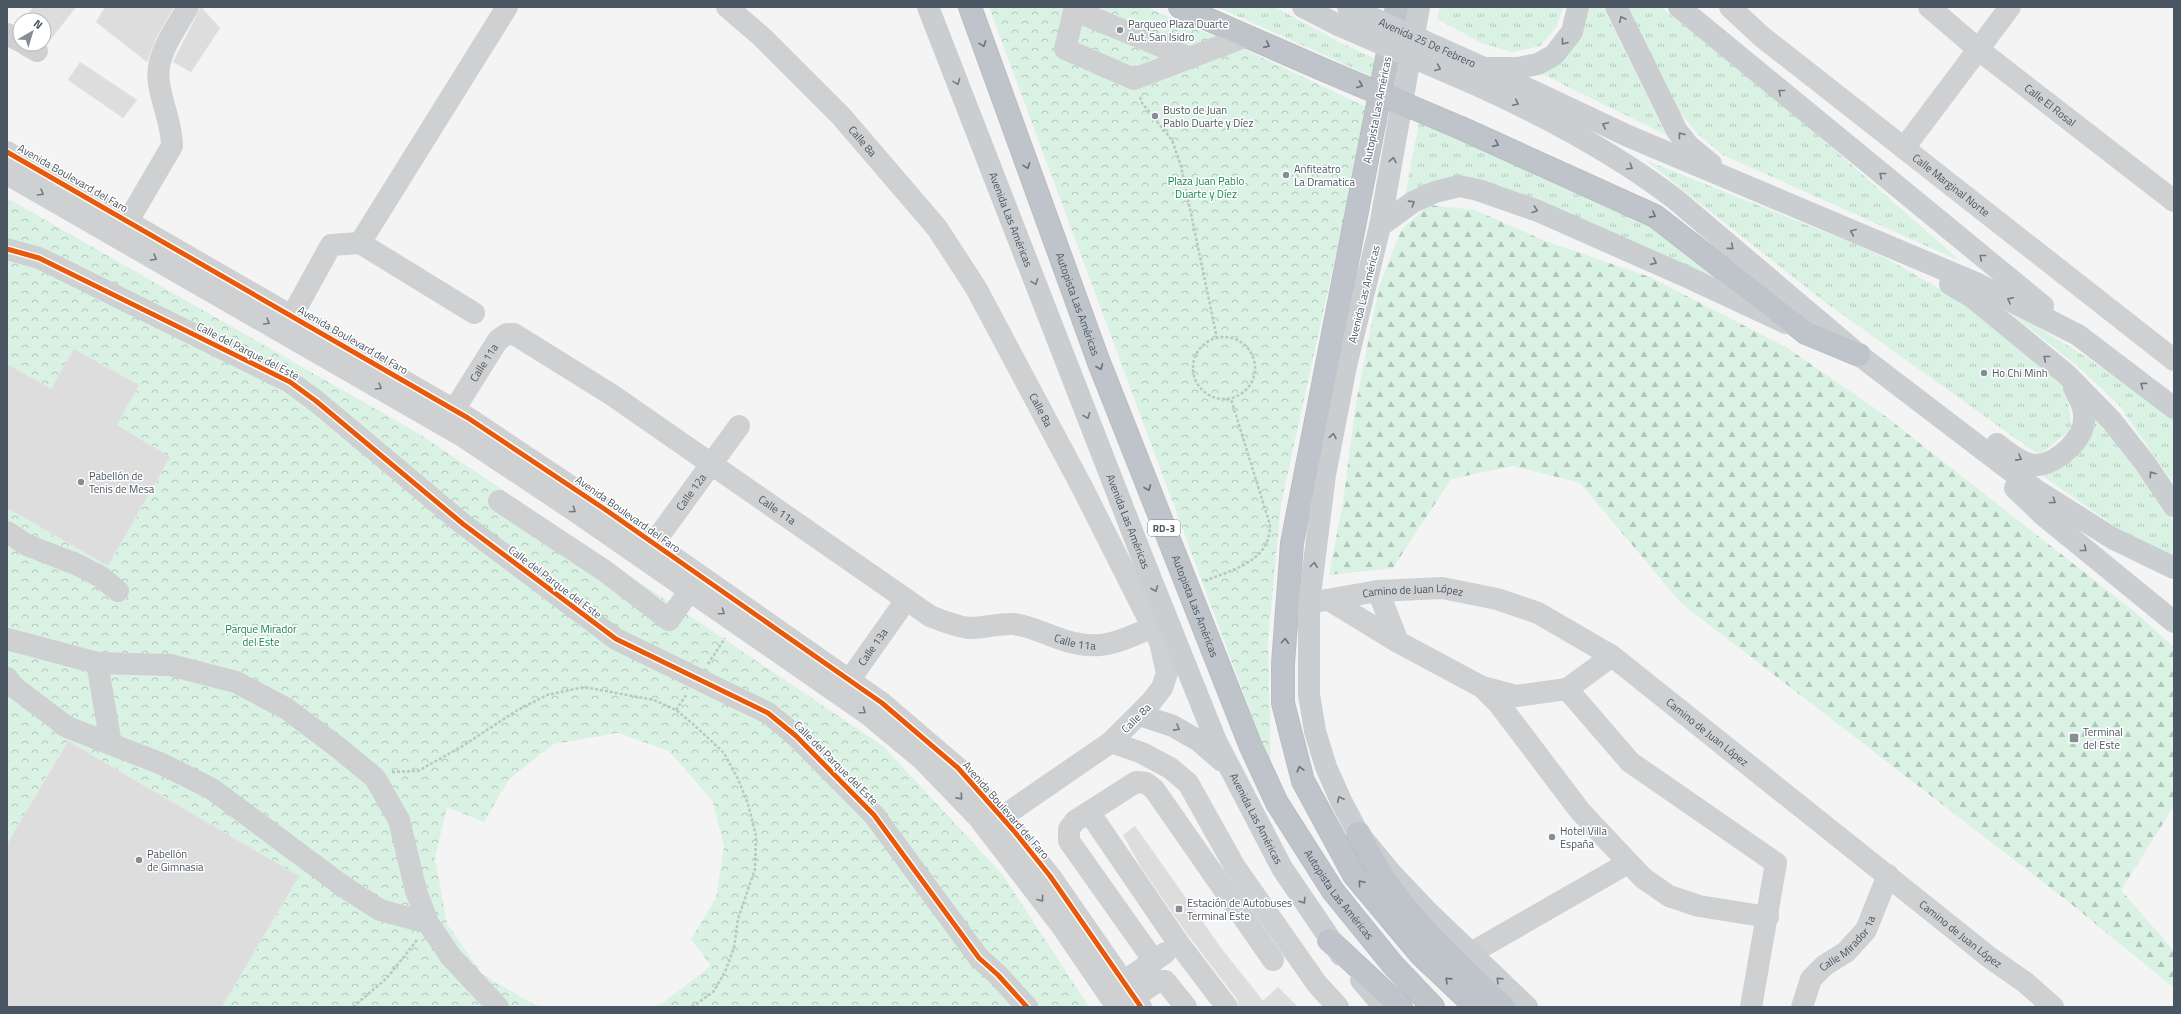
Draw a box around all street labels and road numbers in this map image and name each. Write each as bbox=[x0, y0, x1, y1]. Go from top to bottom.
street label: Avenida 25 De Febrero bbox=[1376, 14, 1479, 71]
street label: Autopista Las Américas bbox=[1359, 55, 1395, 165]
street label: Calle El Rosal bbox=[2021, 80, 2079, 130]
street label: Calle 8a bbox=[845, 122, 881, 161]
street label: Avenida Boulevard del Faro bbox=[15, 140, 131, 216]
street label: Calle Marginal Norte bbox=[1909, 150, 1993, 221]
street label: Avenida Las Américas bbox=[985, 170, 1036, 269]
street label: Avenida Las Américas bbox=[1344, 243, 1384, 345]
street label: Autopista Las Américas bbox=[1052, 250, 1104, 358]
street label: Avenida Boulevard del Faro bbox=[295, 302, 411, 378]
street label: Calle del Parque del Este bbox=[194, 318, 302, 384]
street label: Calle 11a bbox=[466, 340, 502, 385]
street label: Calle 8a bbox=[1025, 390, 1057, 430]
street label: Calle 12a bbox=[672, 470, 710, 514]
street label: Avenida Boulevard del Faro bbox=[572, 472, 684, 557]
street label: Avenida Las Américas bbox=[1103, 472, 1154, 571]
street label: Calle 11a bbox=[755, 491, 799, 529]
road number: RD-3 bbox=[1148, 520, 1180, 536]
street label: Calle del Parque del Este bbox=[505, 542, 605, 623]
street label: Autopista Las Américas bbox=[1168, 553, 1223, 659]
street label: Camino de Juan López bbox=[1361, 580, 1465, 602]
street label: Calle 13a bbox=[854, 625, 892, 669]
street label: Calle 11a bbox=[1052, 630, 1096, 653]
street label: Camino de Juan López bbox=[1663, 694, 1752, 770]
street label: Calle 8a bbox=[1118, 699, 1155, 736]
street label: Calle del Parque del Este bbox=[790, 717, 882, 809]
street label: Avenida Boulevard del Faro bbox=[959, 758, 1053, 863]
street label: Avenida Las Américas bbox=[1226, 770, 1287, 867]
street label: Autopista Las Américas bbox=[1300, 846, 1377, 943]
street label: Camino de Juan López bbox=[1916, 896, 2005, 972]
street label: Calle Mirador 1a bbox=[1815, 913, 1879, 975]

